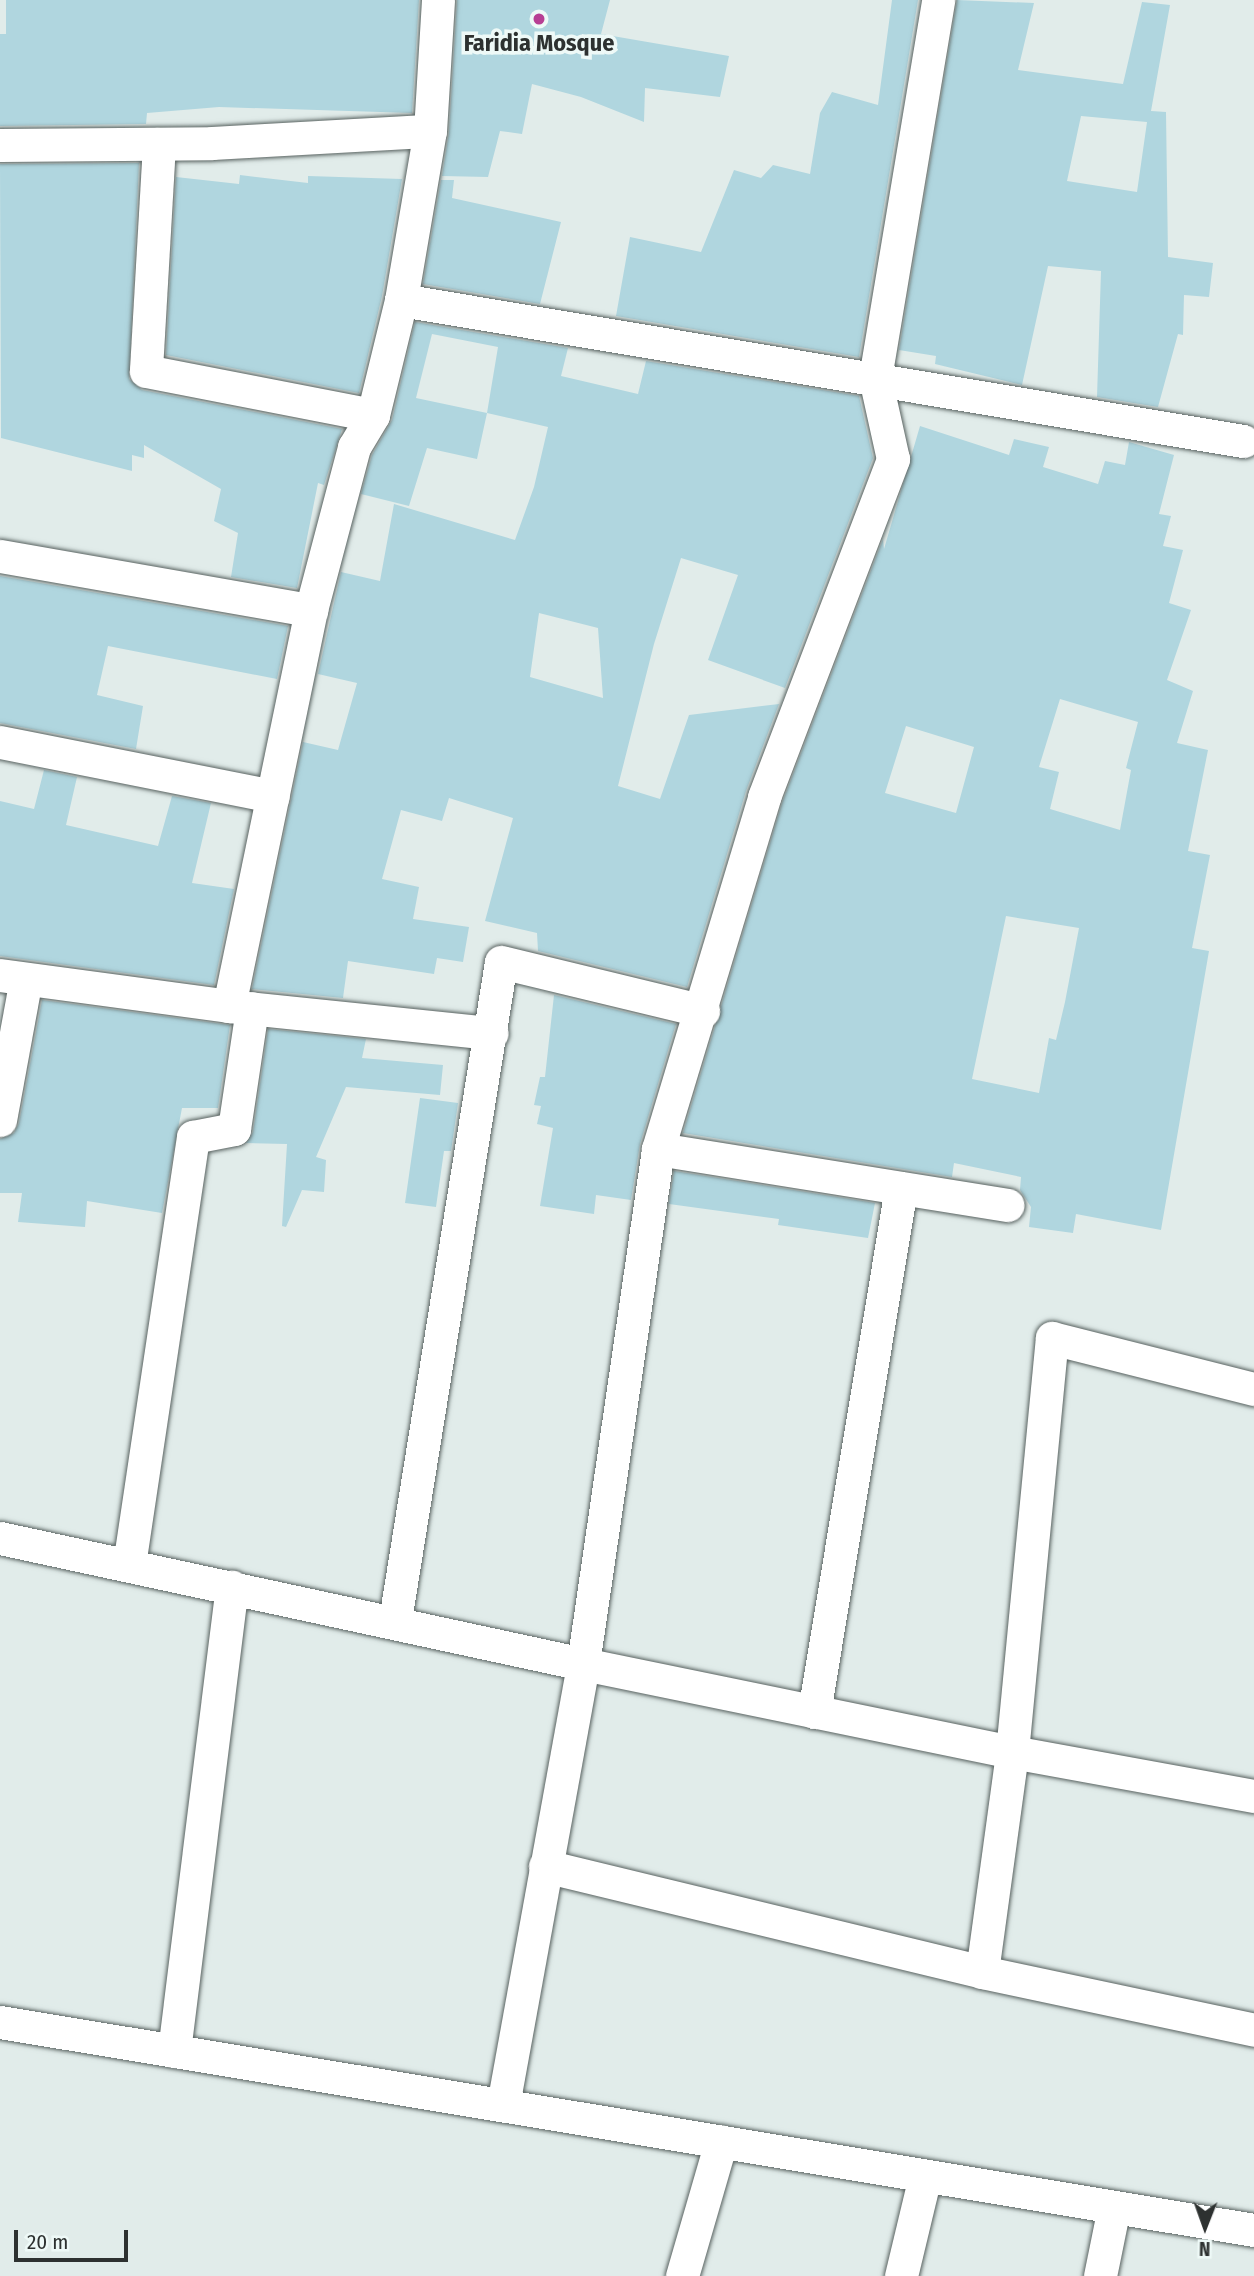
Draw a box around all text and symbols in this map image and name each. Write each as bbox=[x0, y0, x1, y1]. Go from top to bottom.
marker: Faridia Mosque bbox=[531, 11, 547, 27]
place label: Faridia Mosque bbox=[464, 30, 614, 58]
north arrow bbox=[1170, 2192, 1240, 2262]
scale bar bbox=[18, 2216, 131, 2260]
text: 20 m bbox=[27, 2229, 68, 2255]
text: N bbox=[1199, 2237, 1211, 2260]

